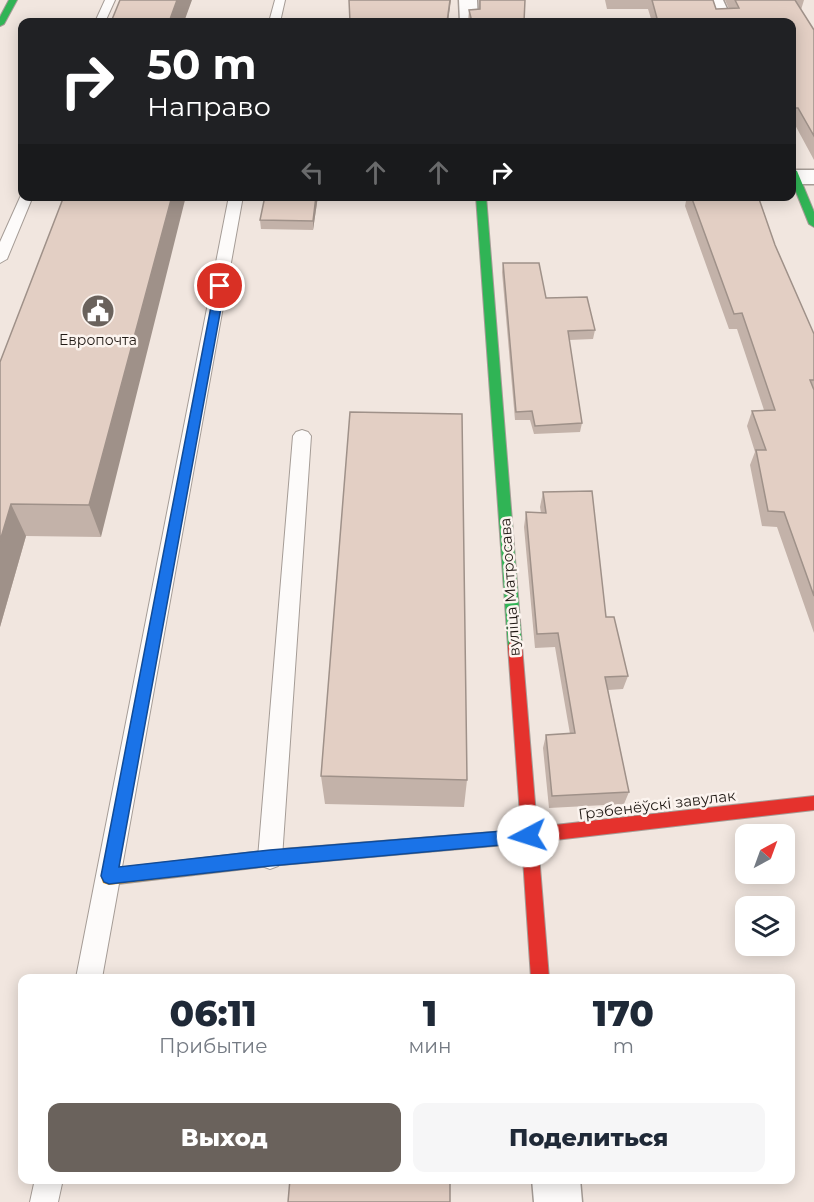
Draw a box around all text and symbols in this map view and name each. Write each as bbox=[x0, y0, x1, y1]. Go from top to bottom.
text: 50 m bbox=[147, 38, 256, 90]
icon: right bbox=[48, 42, 126, 120]
text: Направо bbox=[147, 90, 271, 123]
icon: left bbox=[296, 156, 329, 189]
icon: ahead bbox=[359, 156, 392, 189]
icon: ahead bbox=[422, 156, 455, 189]
icon: right bbox=[485, 156, 518, 189]
pin bbox=[194, 260, 245, 311]
icon: arrive bbox=[203, 269, 236, 302]
public building icon: Европочта bbox=[80, 293, 116, 329]
place label: Европочта bbox=[59, 331, 137, 349]
street label: вуліца Матросава bbox=[495, 517, 524, 657]
street label: Грэбенёўскі завулак bbox=[577, 785, 737, 824]
position arrow bbox=[496, 804, 560, 868]
north arrow bbox=[735, 824, 795, 884]
map controls bbox=[735, 824, 795, 956]
button: layers bbox=[735, 896, 795, 956]
text: 06:11 bbox=[170, 991, 257, 1035]
text: 1 bbox=[423, 991, 437, 1035]
text: 170 bbox=[593, 991, 654, 1035]
text: Прибытие bbox=[159, 1034, 268, 1058]
text: мин bbox=[409, 1034, 452, 1058]
text: m bbox=[613, 1034, 634, 1058]
button: Выход bbox=[48, 1103, 401, 1172]
button: Поделиться bbox=[413, 1103, 765, 1172]

